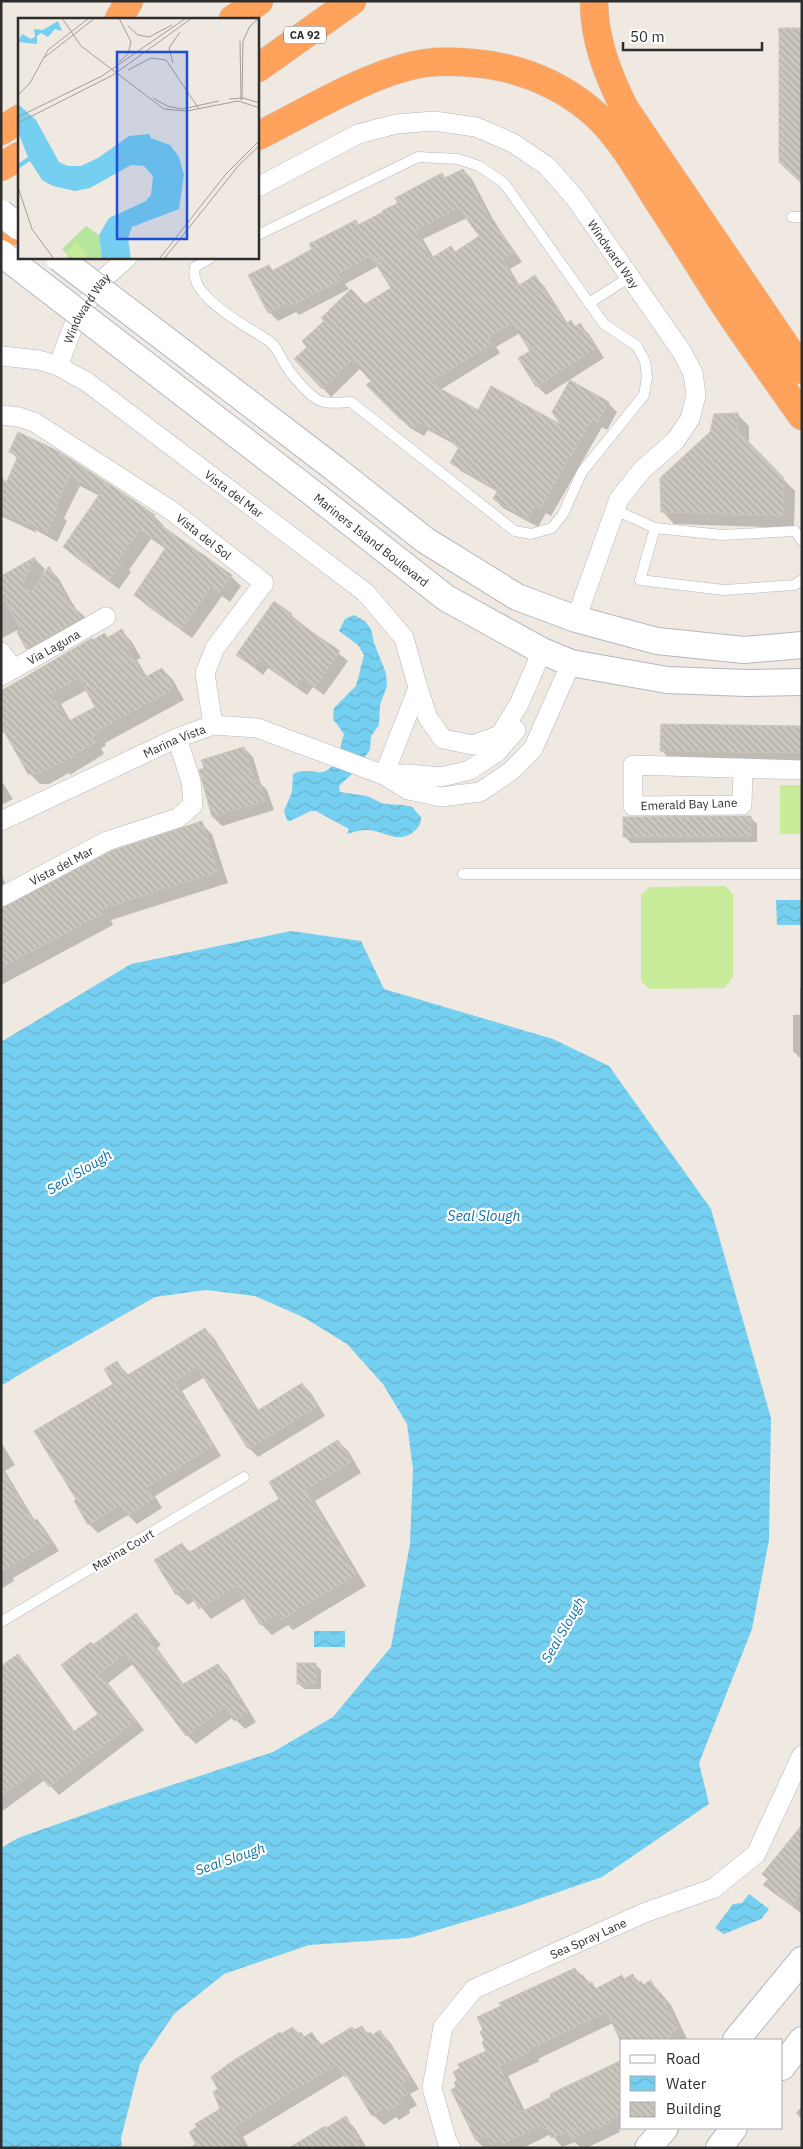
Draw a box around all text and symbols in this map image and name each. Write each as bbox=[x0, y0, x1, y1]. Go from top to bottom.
inset map bbox=[18, 18, 259, 259]
scale bar bbox=[623, 20, 762, 52]
road number: CA 92 bbox=[284, 26, 326, 44]
text: 50 m bbox=[630, 27, 665, 46]
street label: Windward Way bbox=[585, 217, 643, 291]
street label: Windward Way bbox=[60, 269, 113, 345]
street label: Vista del Mar bbox=[202, 466, 267, 521]
street label: Mariners Island Boulevard bbox=[311, 490, 432, 589]
street label: Vista del Sol bbox=[173, 510, 235, 563]
street label: Via Laguna bbox=[24, 625, 83, 667]
street label: Marina Vista bbox=[141, 721, 208, 760]
street label: Emerald Bay Lane bbox=[640, 795, 738, 813]
street label: Vista del Mar bbox=[27, 842, 96, 888]
water label: Seal Slough bbox=[43, 1146, 115, 1198]
water label: Seal Slough bbox=[448, 1207, 520, 1225]
street label: Marina Court bbox=[89, 1526, 157, 1574]
water label: Seal Slough bbox=[537, 1594, 589, 1666]
water label: Seal Slough bbox=[193, 1839, 267, 1879]
street label: Sea Spray Lane bbox=[547, 1914, 629, 1962]
legend bbox=[620, 2039, 783, 2129]
text: Road bbox=[666, 2049, 701, 2068]
text: Water bbox=[666, 2074, 707, 2093]
text: Building bbox=[666, 2099, 721, 2118]

